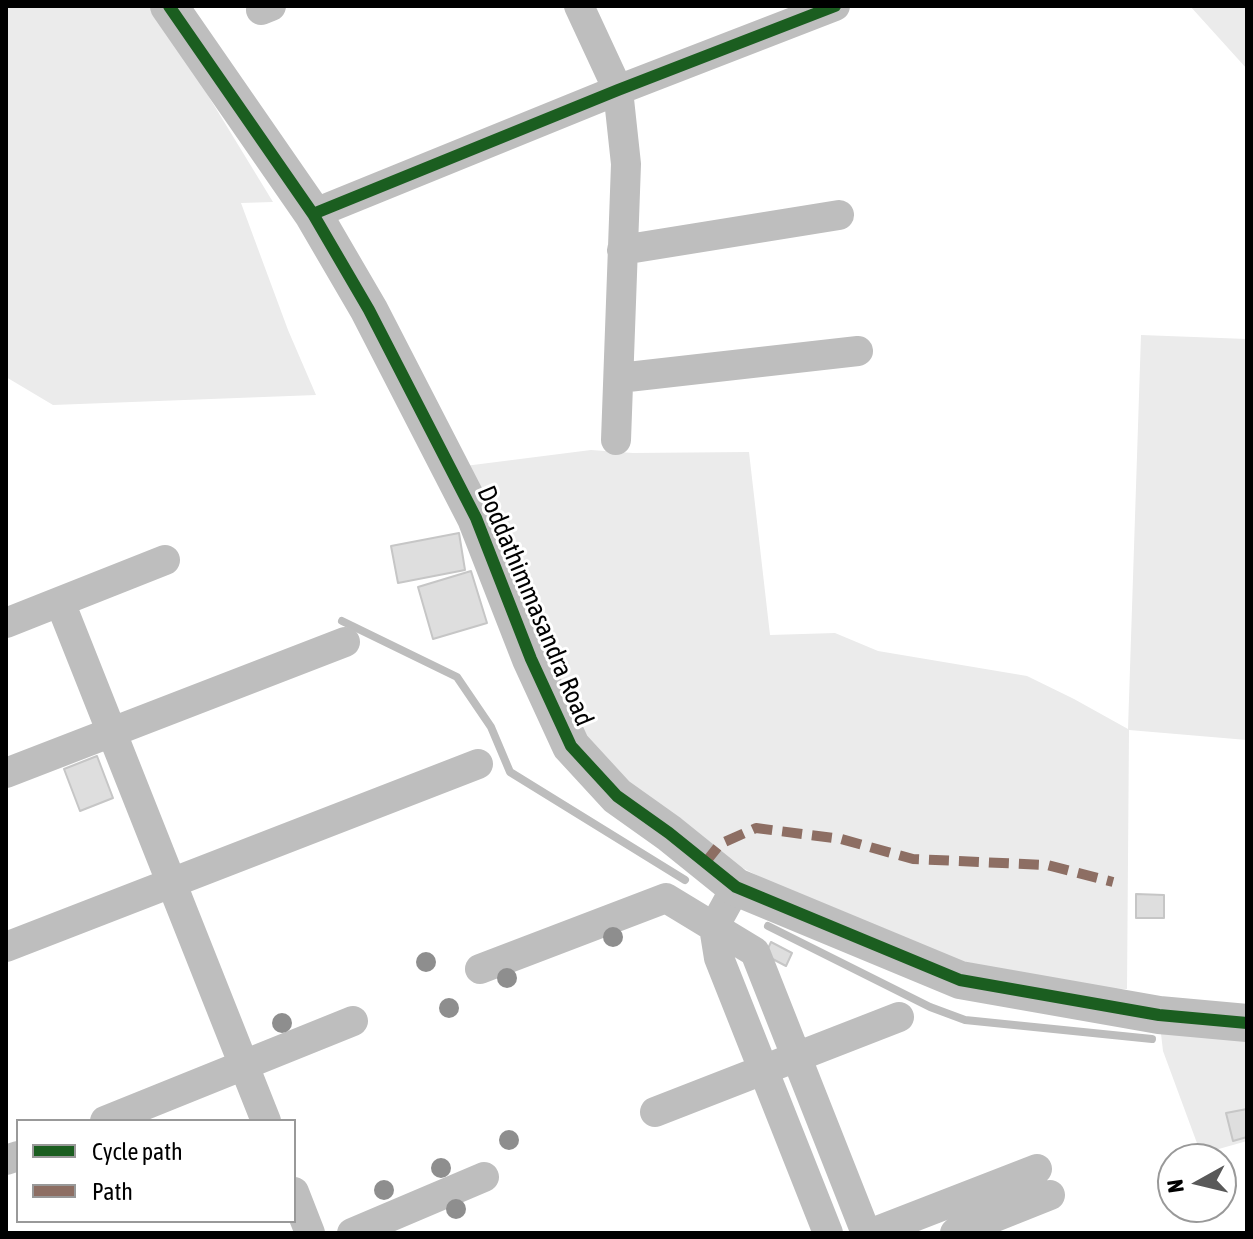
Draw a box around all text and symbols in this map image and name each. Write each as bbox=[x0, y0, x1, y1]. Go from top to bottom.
street label: Doddathimmasandra Road bbox=[470, 481, 600, 731]
legend bbox=[16, 1119, 296, 1223]
text: Cycle path bbox=[92, 1138, 183, 1165]
north arrow bbox=[1157, 1143, 1237, 1223]
text: Path bbox=[92, 1178, 133, 1205]
text: N bbox=[1161, 1178, 1189, 1194]

